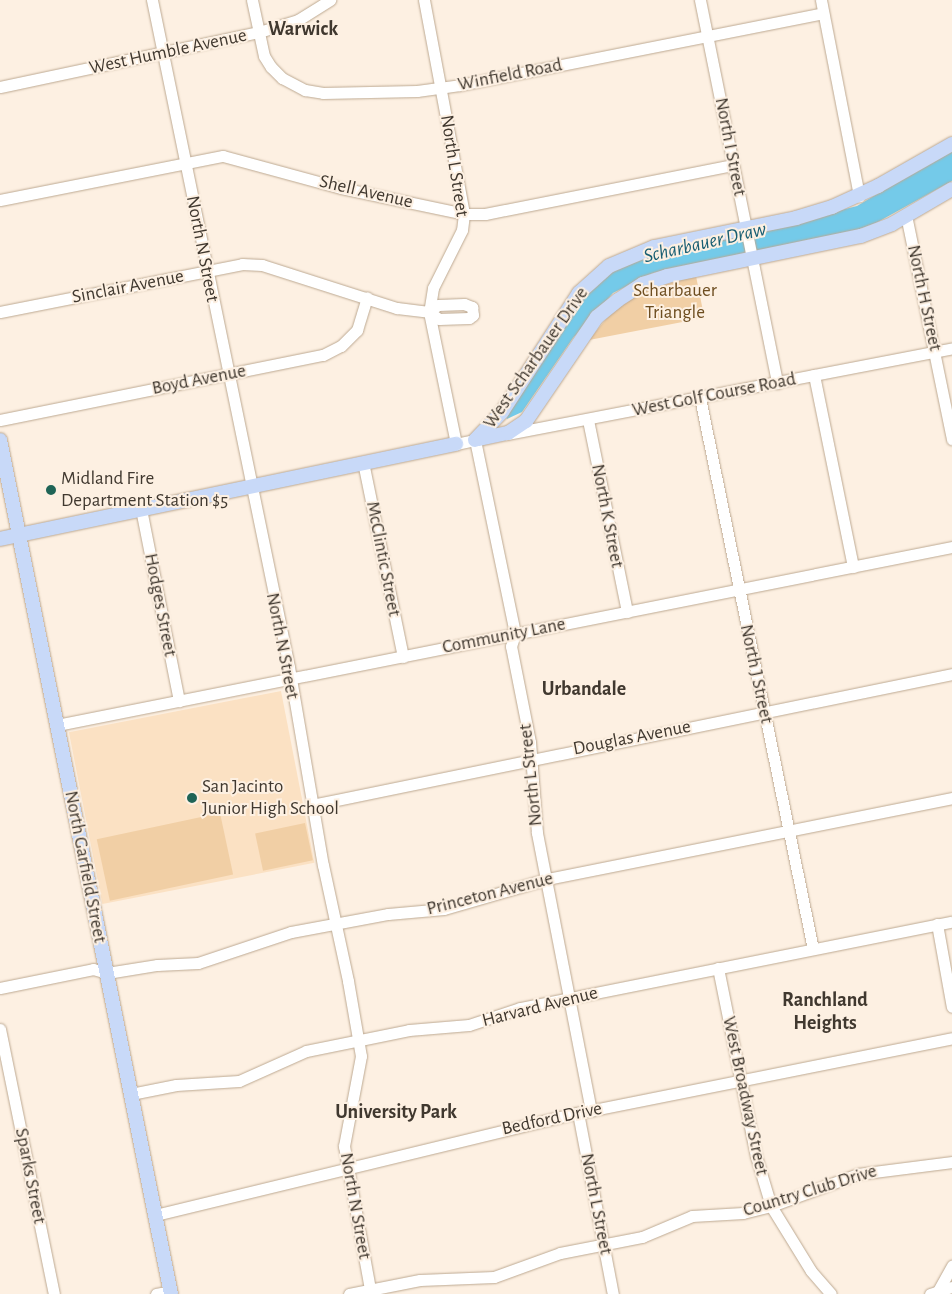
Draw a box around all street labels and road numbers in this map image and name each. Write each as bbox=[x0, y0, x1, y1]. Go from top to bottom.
street label: West Humble Avenue bbox=[87, 24, 249, 80]
street label: Winfield Road bbox=[456, 54, 564, 96]
street label: North I Street bbox=[709, 96, 751, 198]
street label: North L Street bbox=[435, 113, 473, 219]
street label: Shell Avenue bbox=[317, 170, 415, 214]
street label: North N Street bbox=[181, 194, 223, 304]
street label: North H Street bbox=[902, 243, 946, 353]
street label: Sinclair Avenue bbox=[70, 265, 186, 309]
street label: West Scharbauer Drive bbox=[479, 283, 593, 433]
street label: Boyd Avenue bbox=[150, 360, 248, 400]
street label: West Golf Course Road bbox=[630, 368, 798, 422]
street label: North K Street bbox=[586, 462, 628, 570]
street label: McClintic Street bbox=[361, 500, 405, 618]
street label: Hodges Street bbox=[139, 551, 181, 659]
street label: North N Street bbox=[261, 591, 303, 701]
street label: Community Lane bbox=[440, 613, 568, 659]
street label: North J Street bbox=[734, 622, 778, 726]
street label: Douglas Avenue bbox=[571, 715, 693, 761]
street label: North L Street bbox=[514, 723, 548, 827]
street label: North Garfield Street bbox=[59, 789, 111, 945]
street label: Princeton Avenue bbox=[424, 867, 556, 921]
street label: Harvard Avenue bbox=[480, 982, 600, 1032]
street label: West Broadway Street bbox=[717, 1014, 773, 1178]
street label: Bedford Drive bbox=[500, 1097, 604, 1141]
street label: Sparks Street bbox=[10, 1126, 50, 1226]
street label: North N Street bbox=[334, 1151, 376, 1261]
street label: North L Street bbox=[575, 1151, 617, 1257]
street label: Country Club Drive bbox=[740, 1160, 880, 1222]

